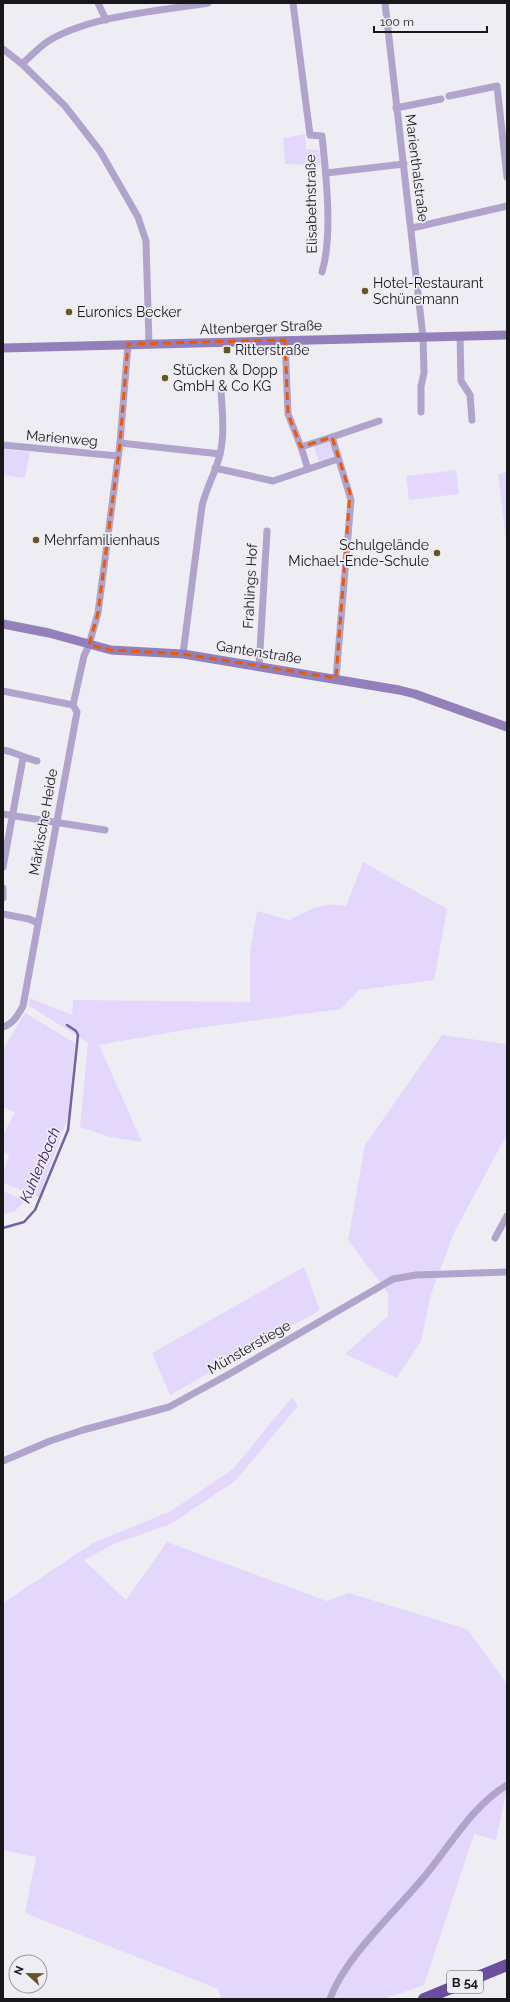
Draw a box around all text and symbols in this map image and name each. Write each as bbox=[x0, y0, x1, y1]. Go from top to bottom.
scale bar bbox=[374, 8, 487, 34]
text: 100 m bbox=[380, 15, 414, 29]
street label: Marienthalstraße bbox=[402, 113, 432, 223]
street label: Elisabethstraße bbox=[302, 154, 320, 254]
place label: Hotel-Restaurant Schünemann bbox=[373, 275, 484, 307]
marker: Hotel-Restaurant Schünemann bbox=[360, 286, 370, 296]
place label: Euronics Becker bbox=[77, 304, 181, 320]
marker: Euronics Becker bbox=[64, 307, 74, 317]
street label: Altenberger Straße bbox=[200, 317, 322, 337]
place label: Ritterstraße bbox=[235, 342, 309, 358]
marker: Ritterstraße bbox=[222, 345, 232, 355]
place label: Stücken & Dopp GmbH & Co KG bbox=[173, 362, 278, 394]
marker: Stücken & Dopp GmbH & Co KG bbox=[160, 373, 170, 383]
street label: Marienweg bbox=[25, 427, 99, 449]
place label: Mehrfamilienhaus bbox=[44, 532, 160, 548]
marker: Mehrfamilienhaus bbox=[31, 535, 41, 545]
place label: Schulgelände Michael-Ende-Schule bbox=[288, 537, 429, 569]
street label: Frahlings Hof bbox=[240, 542, 260, 629]
marker: Schulgelände Michael-Ende-Schule bbox=[432, 548, 442, 558]
street label: Gantenstraße bbox=[215, 637, 303, 667]
street label: Märkische Heide bbox=[26, 767, 60, 877]
water label: Kuhlenbach bbox=[16, 1125, 64, 1205]
street label: Münsterstiege bbox=[205, 1317, 293, 1377]
north arrow bbox=[8, 1954, 48, 1994]
text: N bbox=[12, 1964, 27, 1977]
road number: B 54 bbox=[447, 1971, 483, 1993]

